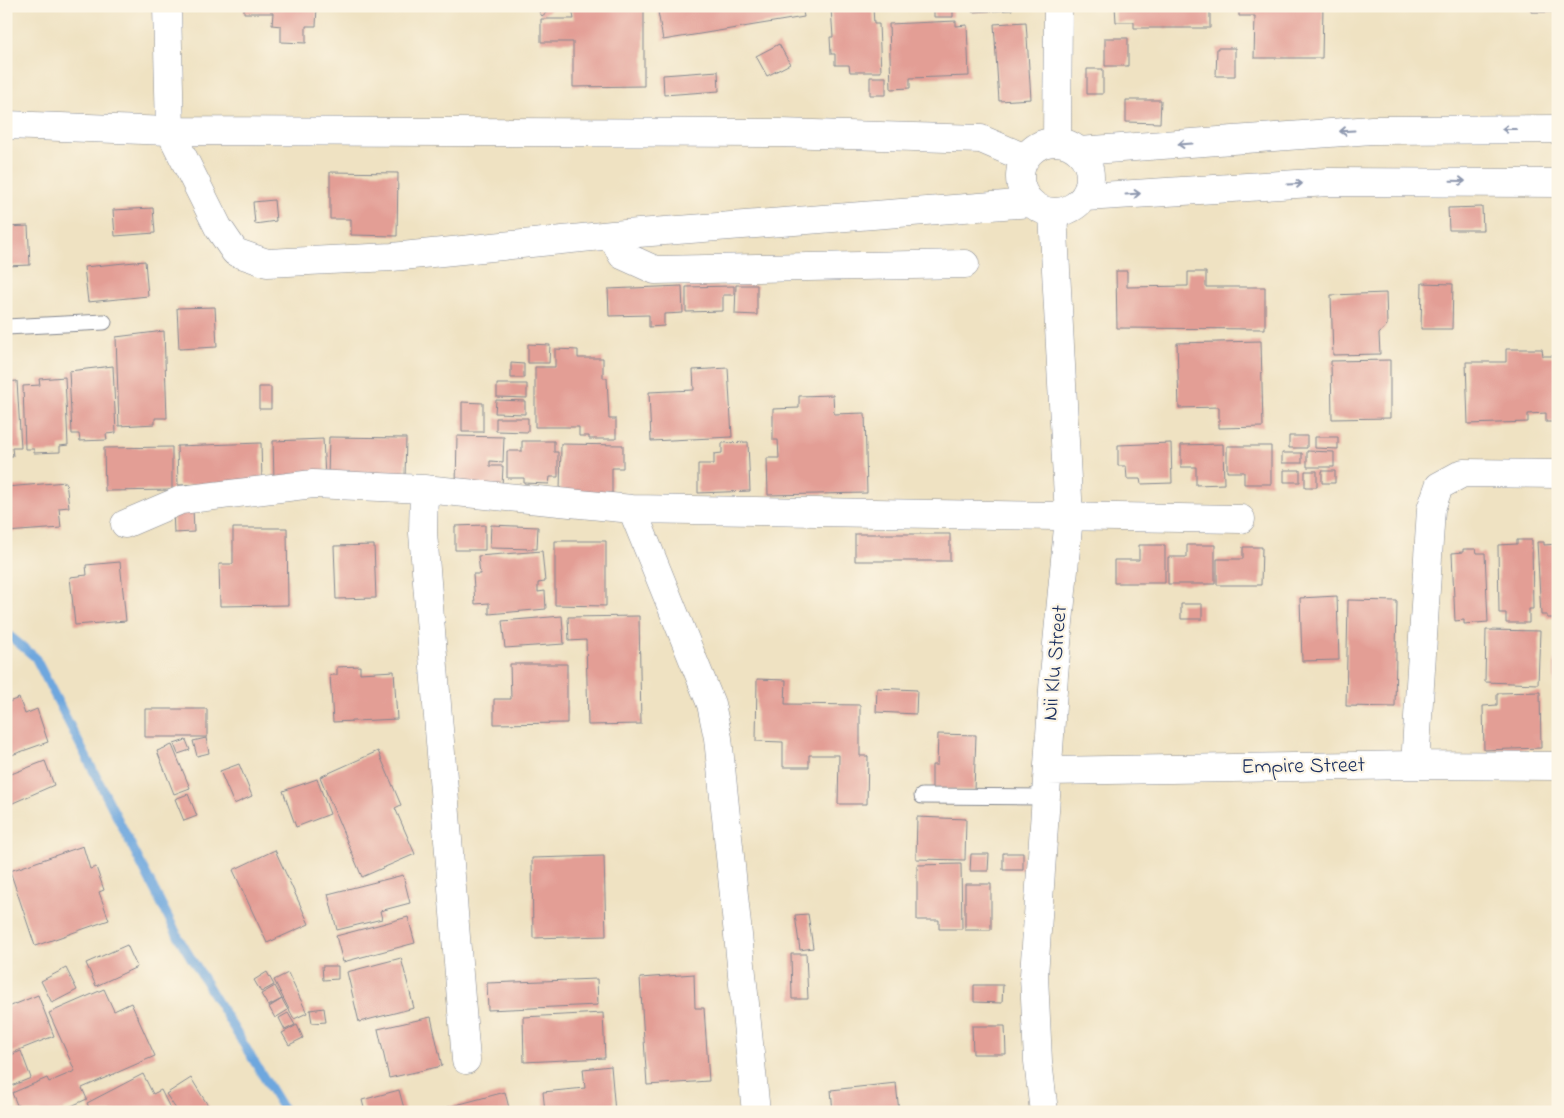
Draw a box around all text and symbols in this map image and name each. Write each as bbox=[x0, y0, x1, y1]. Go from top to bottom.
one-way arrow bbox=[1501, 124, 1518, 134]
one-way arrow bbox=[1339, 127, 1355, 136]
one-way arrow bbox=[1177, 139, 1193, 149]
one-way arrow bbox=[1450, 177, 1466, 186]
one-way arrow bbox=[1287, 179, 1303, 188]
one-way arrow bbox=[1125, 189, 1141, 198]
street label: Nii Klu Street bbox=[1035, 603, 1077, 722]
street label: Empire Street bbox=[1241, 750, 1366, 784]

